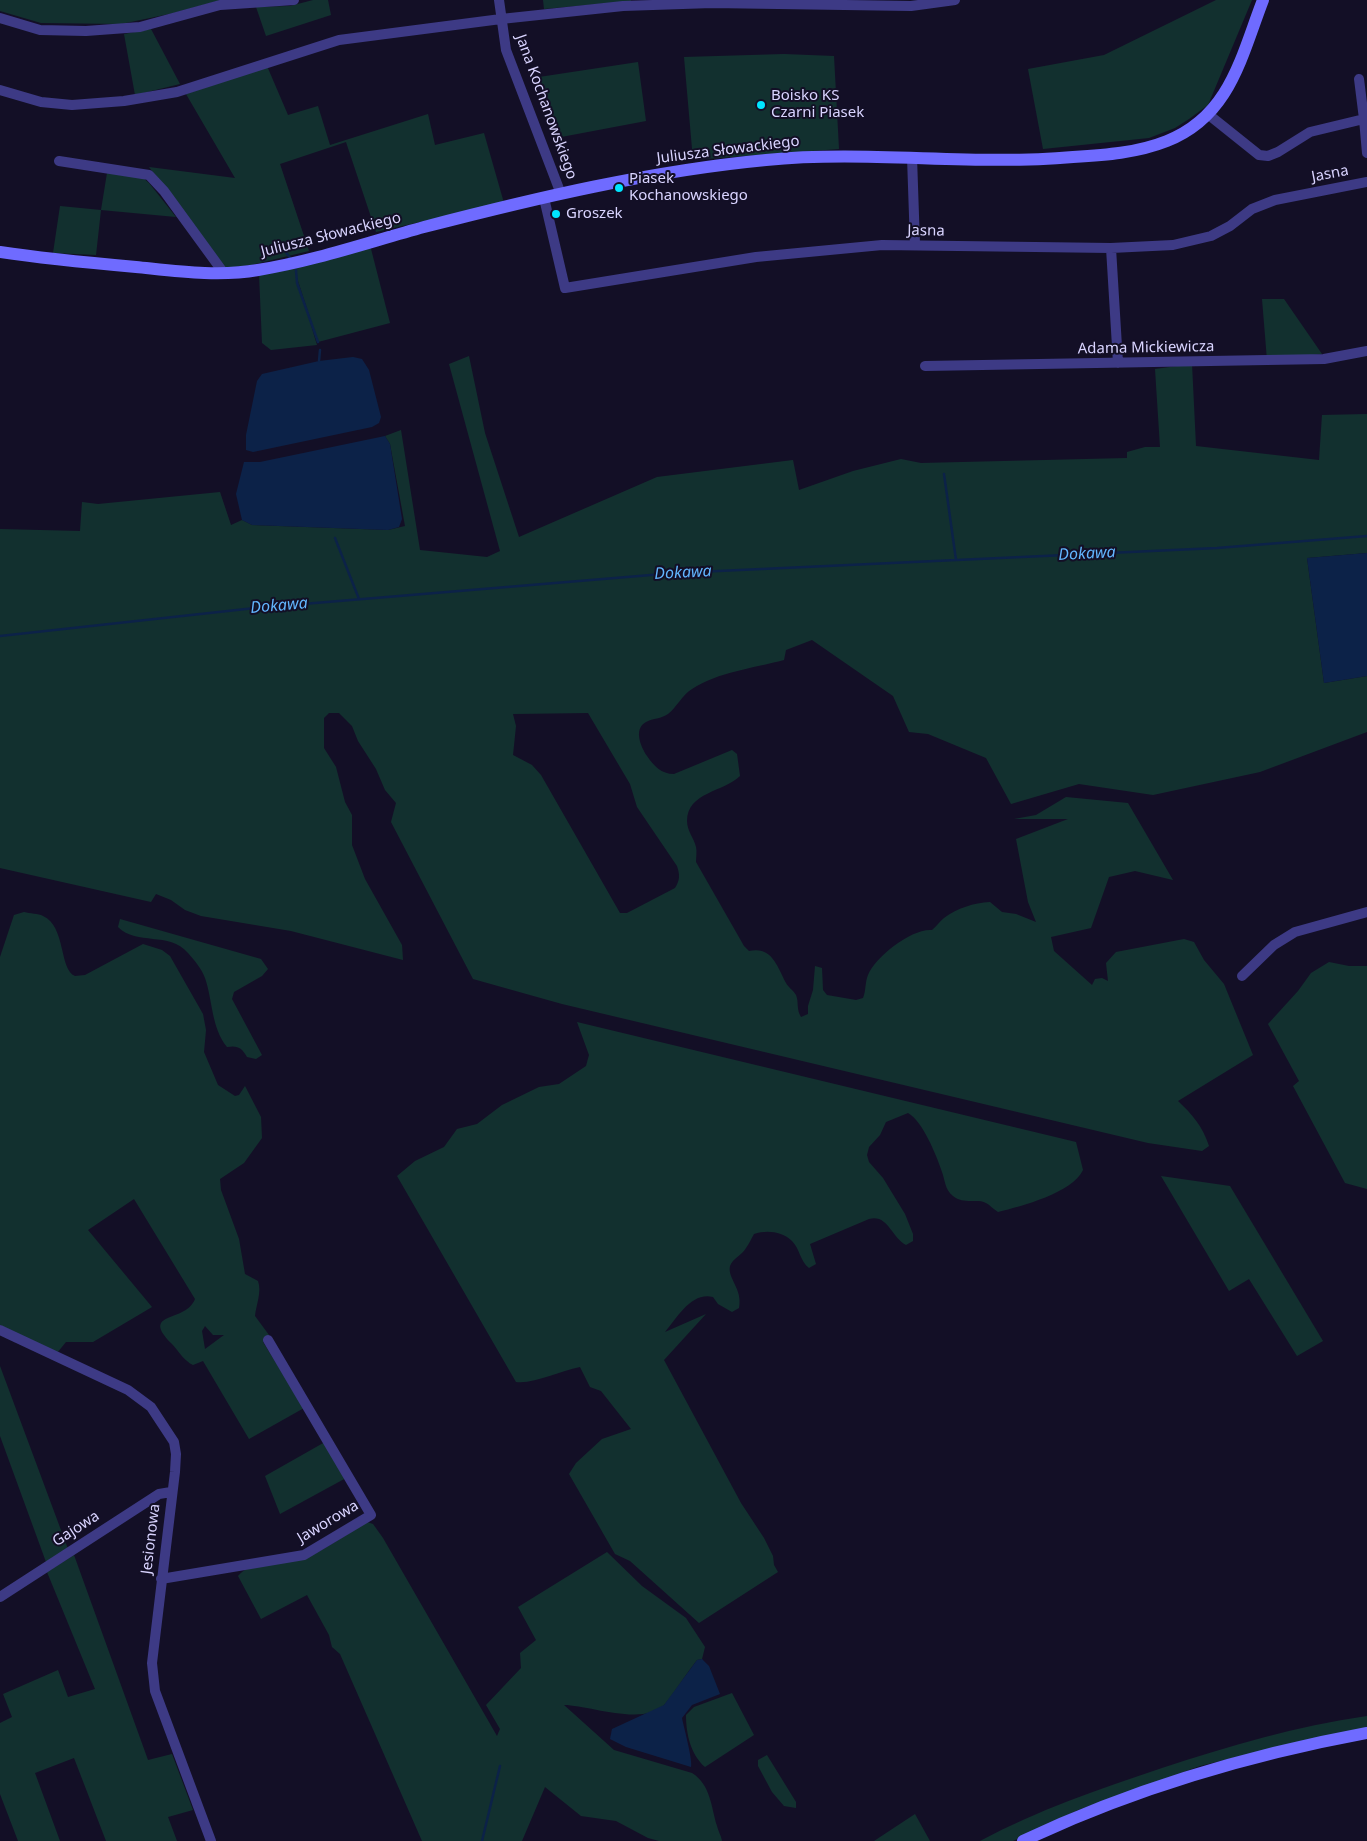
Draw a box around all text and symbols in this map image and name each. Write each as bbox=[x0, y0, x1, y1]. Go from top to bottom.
street label: Jana Kochanowskiego bbox=[511, 32, 581, 182]
place label: Boisko KS Czarni Piasek bbox=[771, 87, 864, 122]
marker: Boisko KS Czarni Piasek bbox=[755, 99, 767, 111]
street label: Juliusza Słowackiego bbox=[656, 132, 800, 168]
street label: Jasna bbox=[1310, 162, 1350, 186]
place label: Piasek Kochanowskiego bbox=[629, 170, 748, 205]
marker: Piasek Kochanowskiego bbox=[613, 182, 625, 194]
place label: Groszek bbox=[566, 205, 623, 223]
marker: Groszek bbox=[550, 208, 562, 220]
street label: Juliusza Słowackiego bbox=[259, 209, 403, 261]
street label: Jasna bbox=[907, 222, 945, 240]
street label: Adama Mickiewicza bbox=[1078, 338, 1214, 358]
water label: Dokawa bbox=[1058, 543, 1116, 565]
water label: Dokawa bbox=[654, 562, 712, 584]
water label: Dokawa bbox=[250, 594, 308, 618]
street label: Jaworowa bbox=[294, 1497, 362, 1547]
street label: Jesionowa bbox=[138, 1503, 164, 1575]
street label: Gajowa bbox=[49, 1507, 103, 1551]

